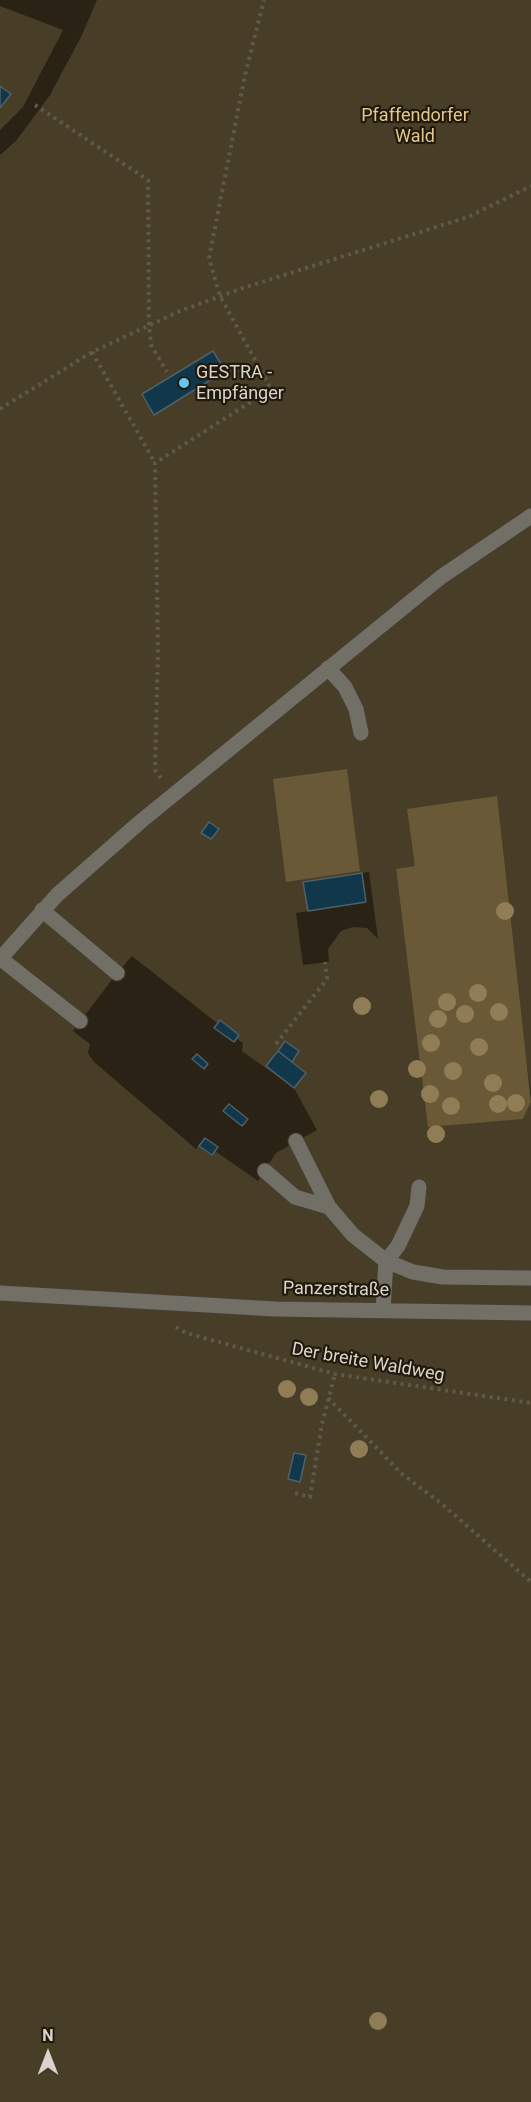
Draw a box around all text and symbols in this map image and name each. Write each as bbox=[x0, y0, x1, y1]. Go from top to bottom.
park label: Pfaffendorfer Wald bbox=[361, 105, 469, 148]
place label: GESTRA - Empfänger bbox=[196, 362, 284, 404]
marker: GESTRA - Empfänger bbox=[177, 376, 191, 390]
street label: Panzerstraße bbox=[283, 1278, 389, 1302]
street label: Der breite Waldweg bbox=[290, 1339, 446, 1387]
north arrow bbox=[18, 2024, 78, 2084]
text: N bbox=[42, 2026, 54, 2045]

